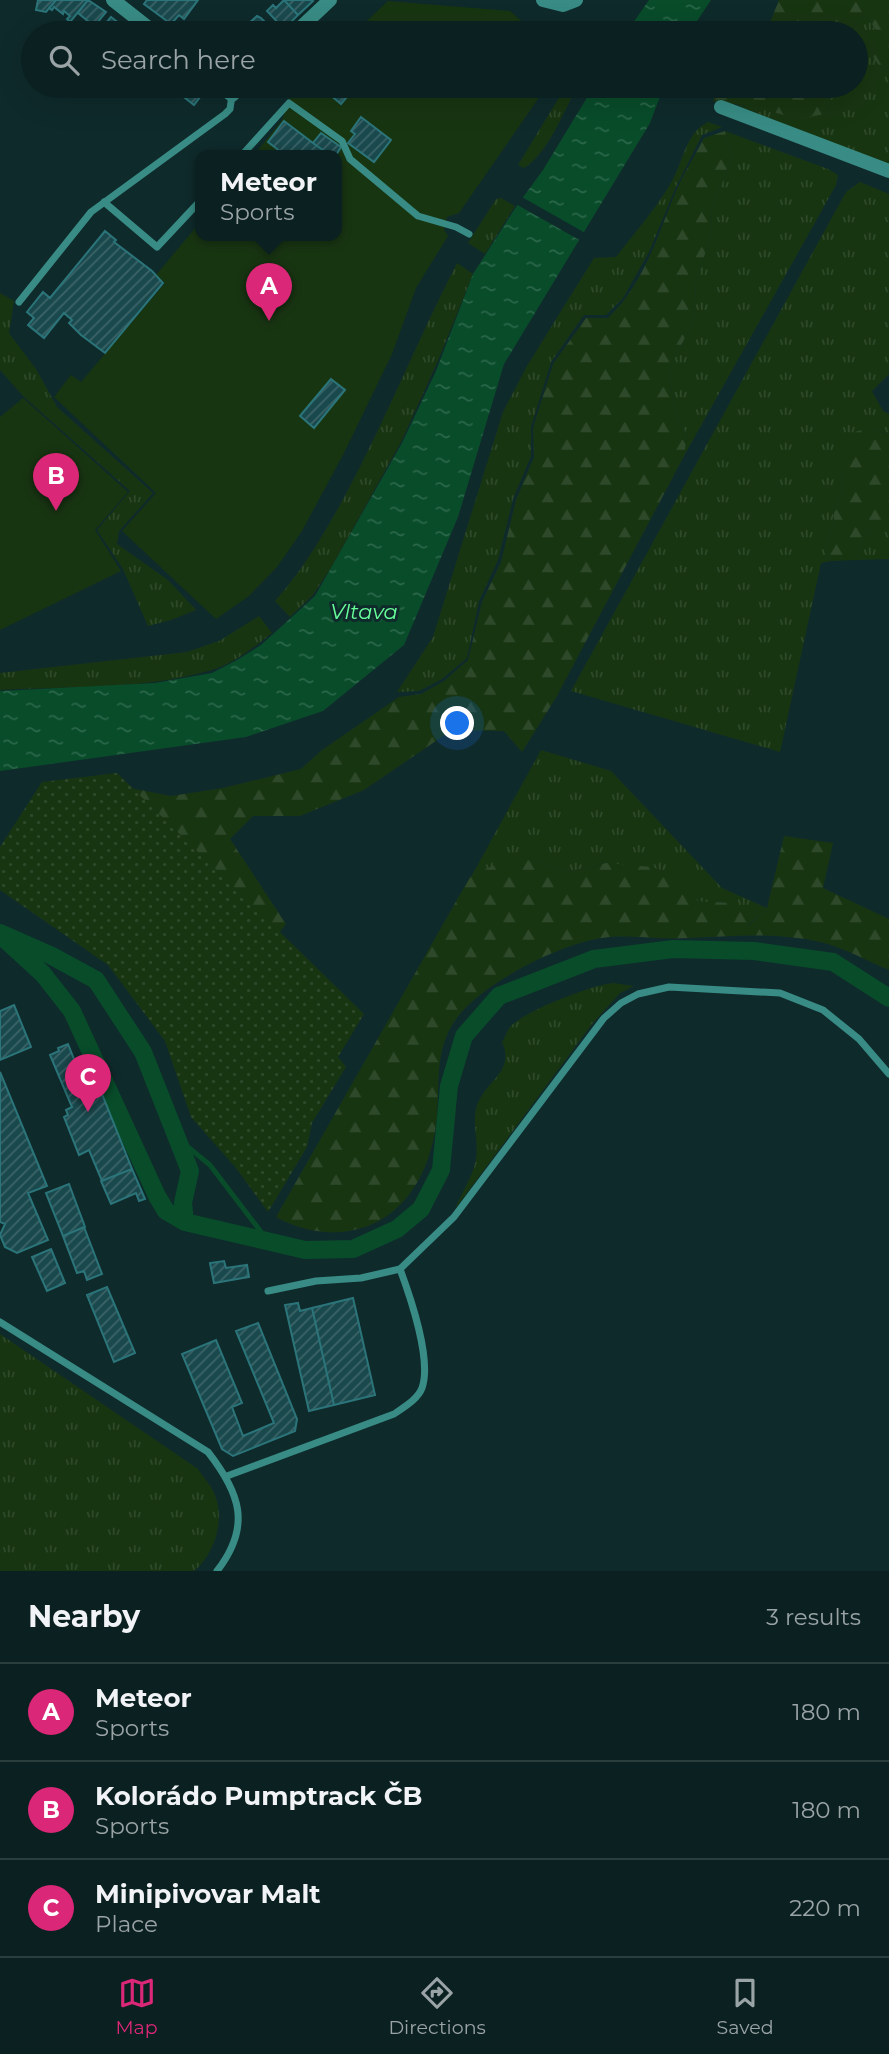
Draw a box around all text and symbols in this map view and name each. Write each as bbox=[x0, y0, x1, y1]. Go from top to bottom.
search box bbox=[21, 21, 868, 98]
icon: search bbox=[45, 41, 83, 79]
text: Search here bbox=[101, 44, 256, 76]
popup bbox=[195, 150, 342, 241]
text: Meteor bbox=[220, 166, 317, 198]
text: Sports bbox=[220, 198, 294, 226]
pin: A bbox=[246, 263, 292, 321]
pin: B bbox=[33, 453, 79, 511]
water label: Vltava bbox=[330, 599, 398, 624]
your location bbox=[440, 706, 474, 740]
pin: C bbox=[65, 1054, 111, 1112]
text: Nearby bbox=[28, 1598, 140, 1635]
text: 3 results bbox=[766, 1603, 861, 1631]
text: Meteor bbox=[95, 1682, 192, 1714]
text: A bbox=[42, 1698, 60, 1726]
text: 180 m bbox=[792, 1698, 861, 1726]
text: Sports bbox=[95, 1714, 169, 1742]
text: Kolorádo Pumptrack ČB bbox=[95, 1780, 422, 1812]
text: B bbox=[42, 1796, 60, 1824]
text: 180 m bbox=[792, 1796, 861, 1824]
text: Sports bbox=[95, 1812, 169, 1840]
text: Minipivovar Malt bbox=[95, 1878, 321, 1910]
text: C bbox=[43, 1894, 59, 1922]
text: 220 m bbox=[789, 1894, 861, 1922]
text: Place bbox=[95, 1910, 158, 1938]
tab: Map bbox=[115, 1974, 158, 2039]
tab: Directions bbox=[388, 1974, 486, 2039]
tab: Saved bbox=[717, 1974, 774, 2039]

